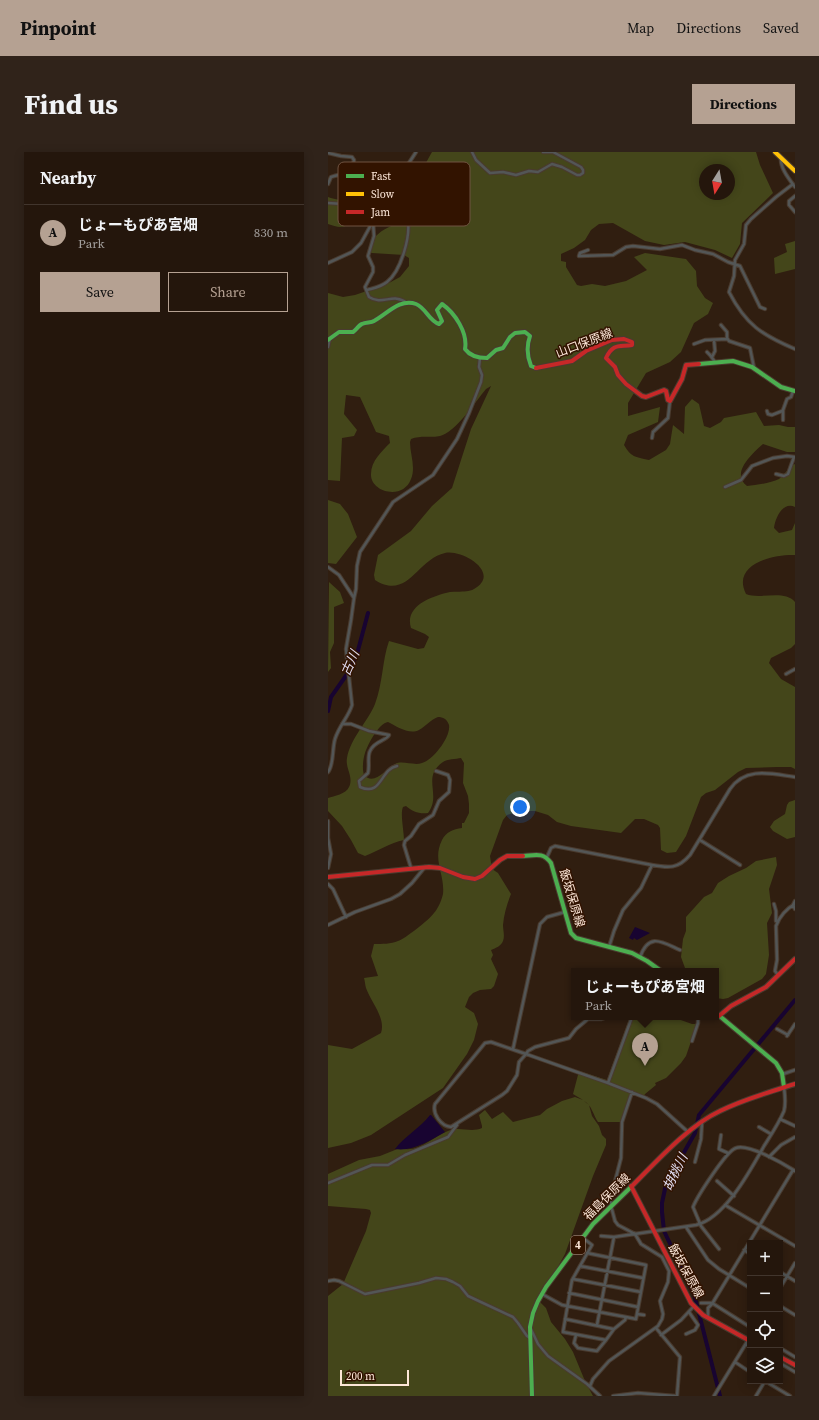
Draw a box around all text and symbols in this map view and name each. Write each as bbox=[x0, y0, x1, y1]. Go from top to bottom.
text: Pinpoint bbox=[20, 15, 96, 41]
text: Map bbox=[627, 18, 654, 38]
text: Directions bbox=[676, 18, 741, 38]
text: Saved bbox=[763, 18, 799, 38]
button: Directions bbox=[692, 84, 795, 124]
text: Find us bbox=[24, 85, 118, 123]
legend bbox=[338, 162, 470, 226]
north arrow bbox=[699, 164, 735, 200]
text: Nearby bbox=[40, 166, 96, 190]
text: Fast bbox=[371, 169, 391, 184]
text: Slow bbox=[371, 187, 395, 202]
text: Jam bbox=[370, 205, 390, 220]
text: じょーもぴあ宮畑 bbox=[78, 214, 198, 235]
text: A bbox=[49, 224, 57, 241]
text: 830 m bbox=[254, 224, 288, 241]
text: Park bbox=[78, 235, 105, 252]
button: Save bbox=[40, 272, 160, 312]
button: Share bbox=[168, 272, 288, 312]
street label: 山口保原線 bbox=[553, 325, 615, 361]
water label: 古川 bbox=[337, 646, 364, 678]
your location bbox=[510, 797, 530, 817]
street label: 飯坂保原線 bbox=[556, 867, 588, 929]
popup bbox=[571, 968, 719, 1020]
text: じょーもぴあ宮畑 bbox=[585, 976, 705, 997]
text: Park bbox=[585, 997, 612, 1014]
pin: A bbox=[632, 1033, 658, 1066]
water label: 胡桃川 bbox=[659, 1149, 692, 1193]
street label: 福島保原線 bbox=[580, 1170, 634, 1224]
road number: 4 bbox=[571, 1236, 585, 1254]
map controls bbox=[747, 1240, 783, 1384]
button: + bbox=[747, 1240, 783, 1276]
street label: 飯坂保原線 bbox=[664, 1241, 708, 1301]
button: − bbox=[747, 1276, 783, 1312]
button: locate bbox=[747, 1312, 783, 1348]
button: layers bbox=[747, 1348, 783, 1384]
scale bar bbox=[340, 1368, 409, 1387]
text: 200 m bbox=[346, 1369, 375, 1384]

